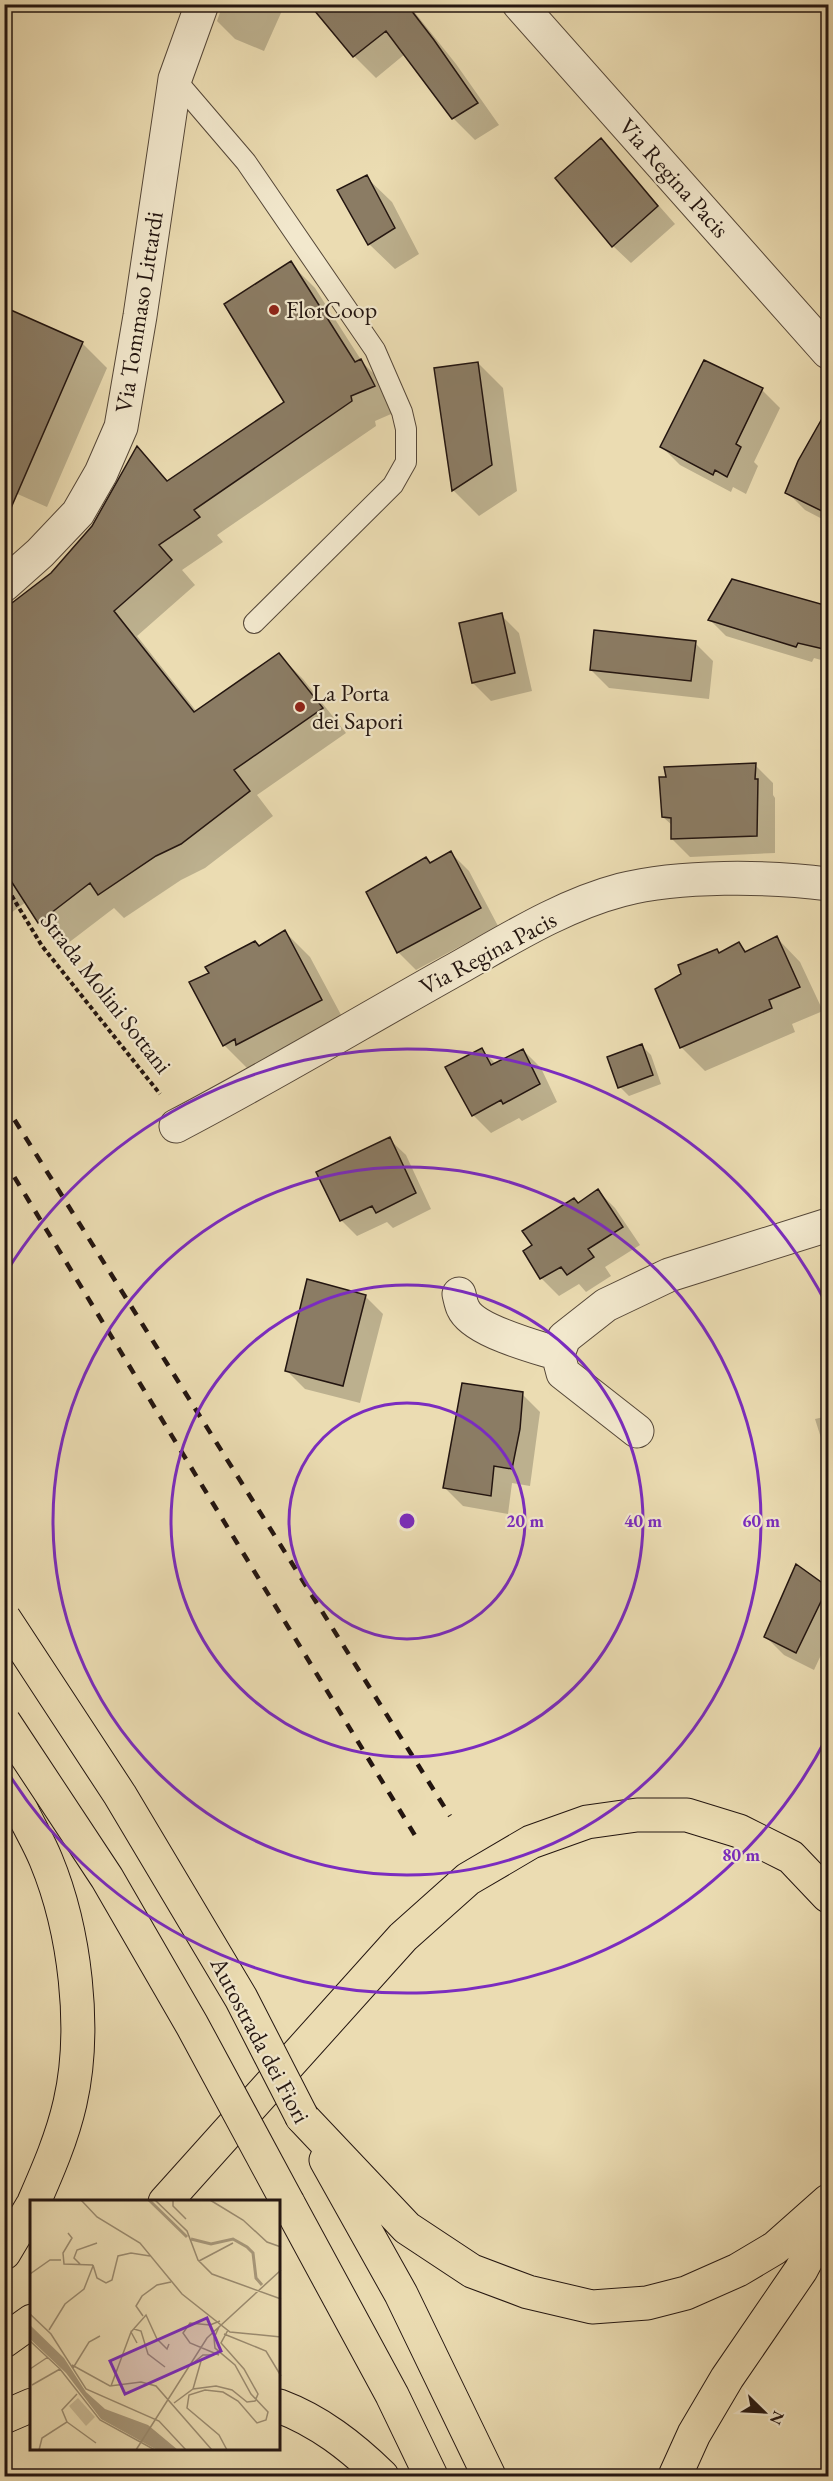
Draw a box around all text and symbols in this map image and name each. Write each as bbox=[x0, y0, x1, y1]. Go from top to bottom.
street label: Via Regina Pacis bbox=[612, 111, 736, 244]
street label: Via Tommaso Littardi bbox=[107, 209, 170, 415]
place label: FlorCoop bbox=[286, 294, 377, 325]
marker: FlorCoop bbox=[267, 303, 281, 317]
place label: La Porta dei Sapori bbox=[312, 677, 403, 736]
marker: La Porta dei Sapori bbox=[293, 700, 307, 714]
street label: Via Regina Pacis bbox=[414, 903, 562, 1002]
street label: Strada Molini Sottani bbox=[34, 906, 179, 1080]
text: 20 m bbox=[506, 1509, 544, 1532]
text: 40 m bbox=[624, 1509, 662, 1532]
text: 60 m bbox=[742, 1509, 780, 1532]
centre of rings bbox=[397, 1511, 417, 1531]
text: 80 m bbox=[722, 1843, 760, 1866]
street label: Autostrada dei Fiori bbox=[203, 1950, 317, 2128]
inset map bbox=[30, 2200, 280, 2451]
north arrow bbox=[734, 2382, 794, 2442]
text: N bbox=[765, 2408, 789, 2428]

